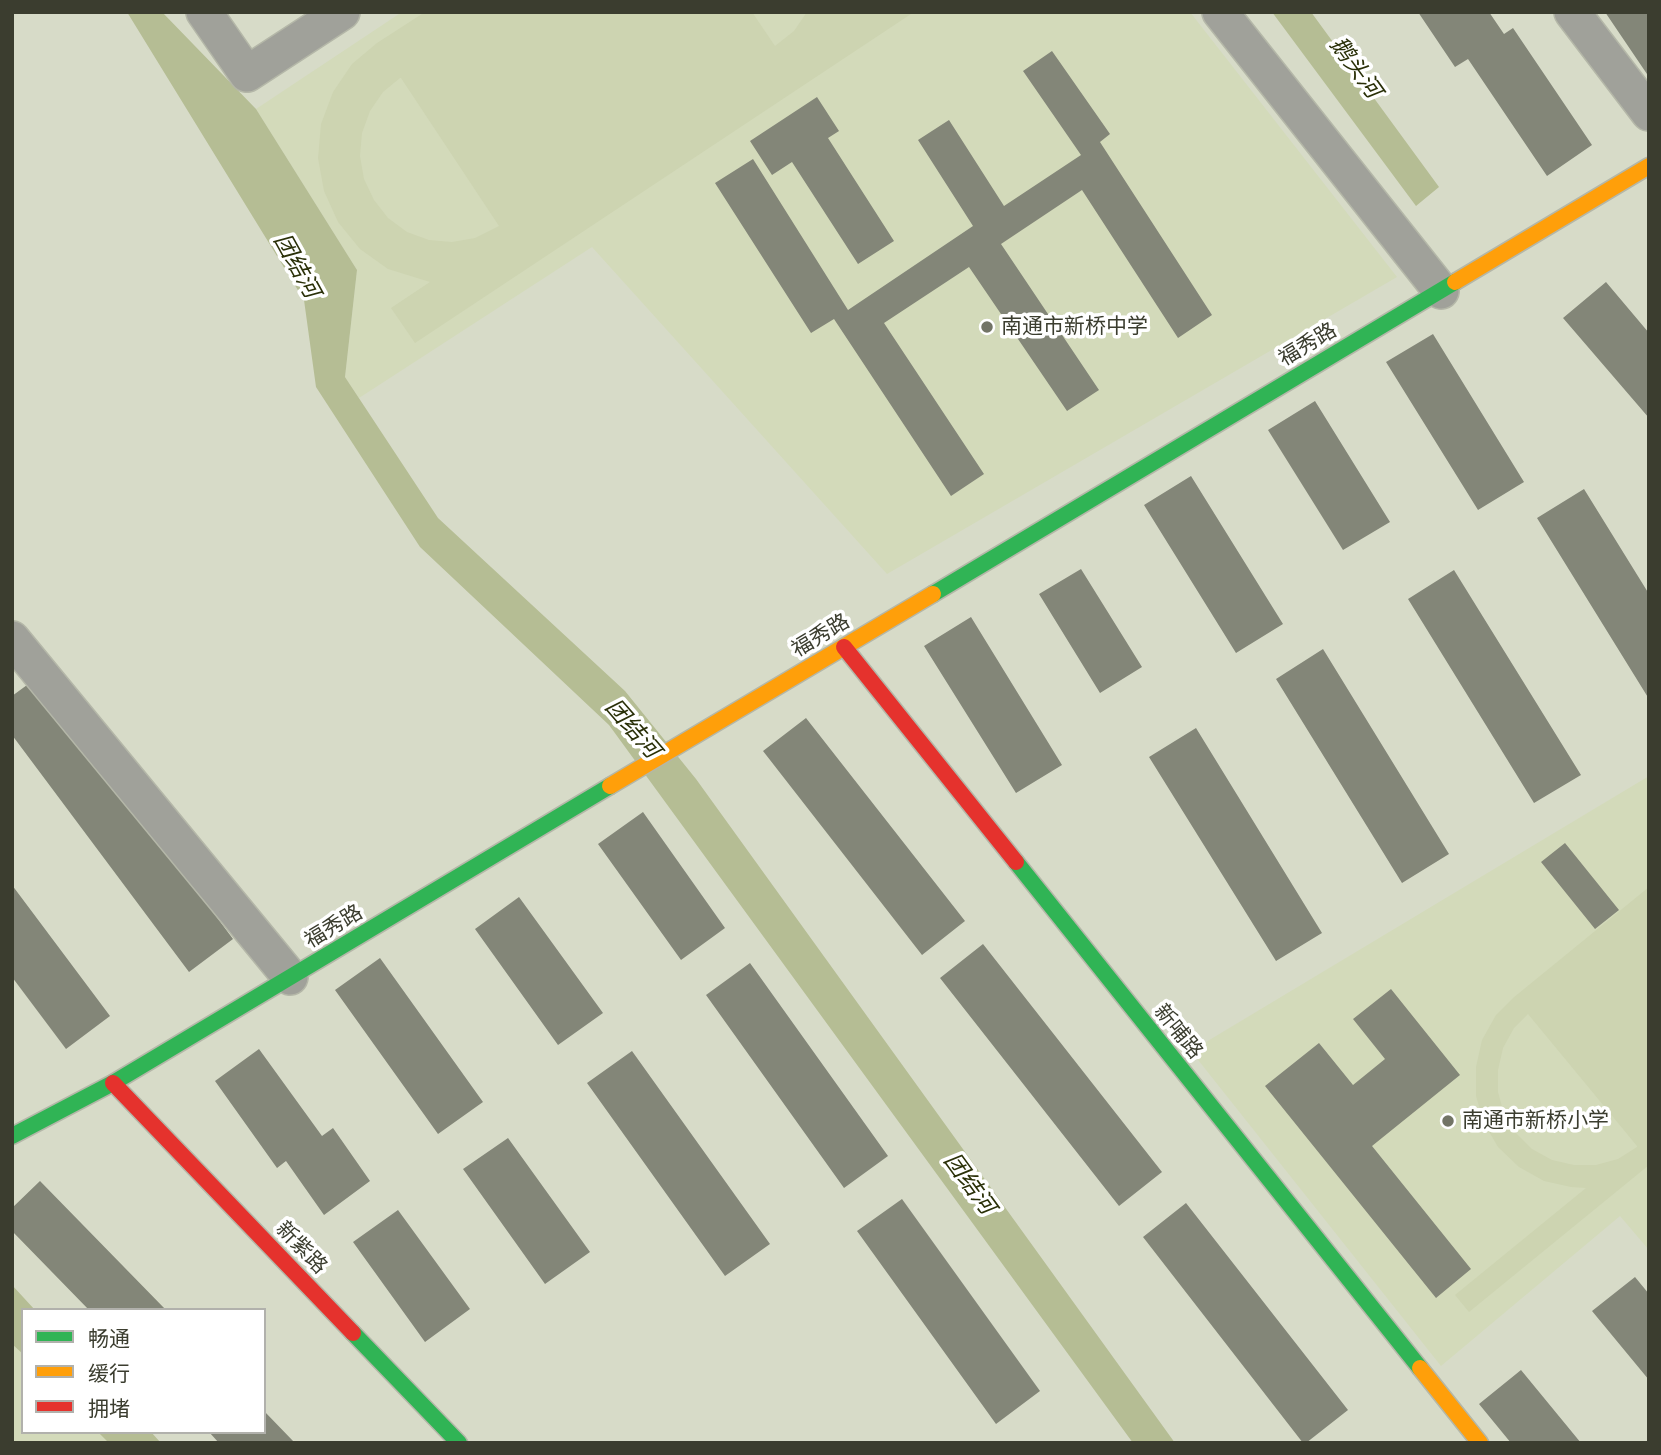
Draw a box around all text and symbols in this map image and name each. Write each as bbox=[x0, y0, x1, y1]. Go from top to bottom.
water label: 鹅头河 bbox=[1324, 32, 1386, 104]
water label: 团结河 bbox=[267, 229, 325, 303]
place label: 南通市新桥中学 bbox=[1001, 314, 1148, 340]
street label: 福秀路 bbox=[1275, 318, 1341, 372]
marker: 南通市新桥中学 bbox=[979, 319, 995, 335]
street label: 福秀路 bbox=[788, 609, 854, 663]
water label: 团结河 bbox=[599, 694, 665, 764]
street label: 福秀路 bbox=[301, 900, 367, 954]
street label: 新哺路 bbox=[1148, 1000, 1208, 1064]
place label: 南通市新桥小学 bbox=[1462, 1108, 1609, 1134]
marker: 南通市新桥小学 bbox=[1440, 1113, 1456, 1129]
water label: 团结河 bbox=[938, 1148, 1000, 1220]
street label: 新紫路 bbox=[270, 1217, 332, 1279]
legend bbox=[21, 1308, 266, 1434]
text: 畅通 bbox=[88, 1324, 130, 1352]
text: 缓行 bbox=[88, 1359, 130, 1387]
text: 拥堵 bbox=[88, 1394, 130, 1422]

